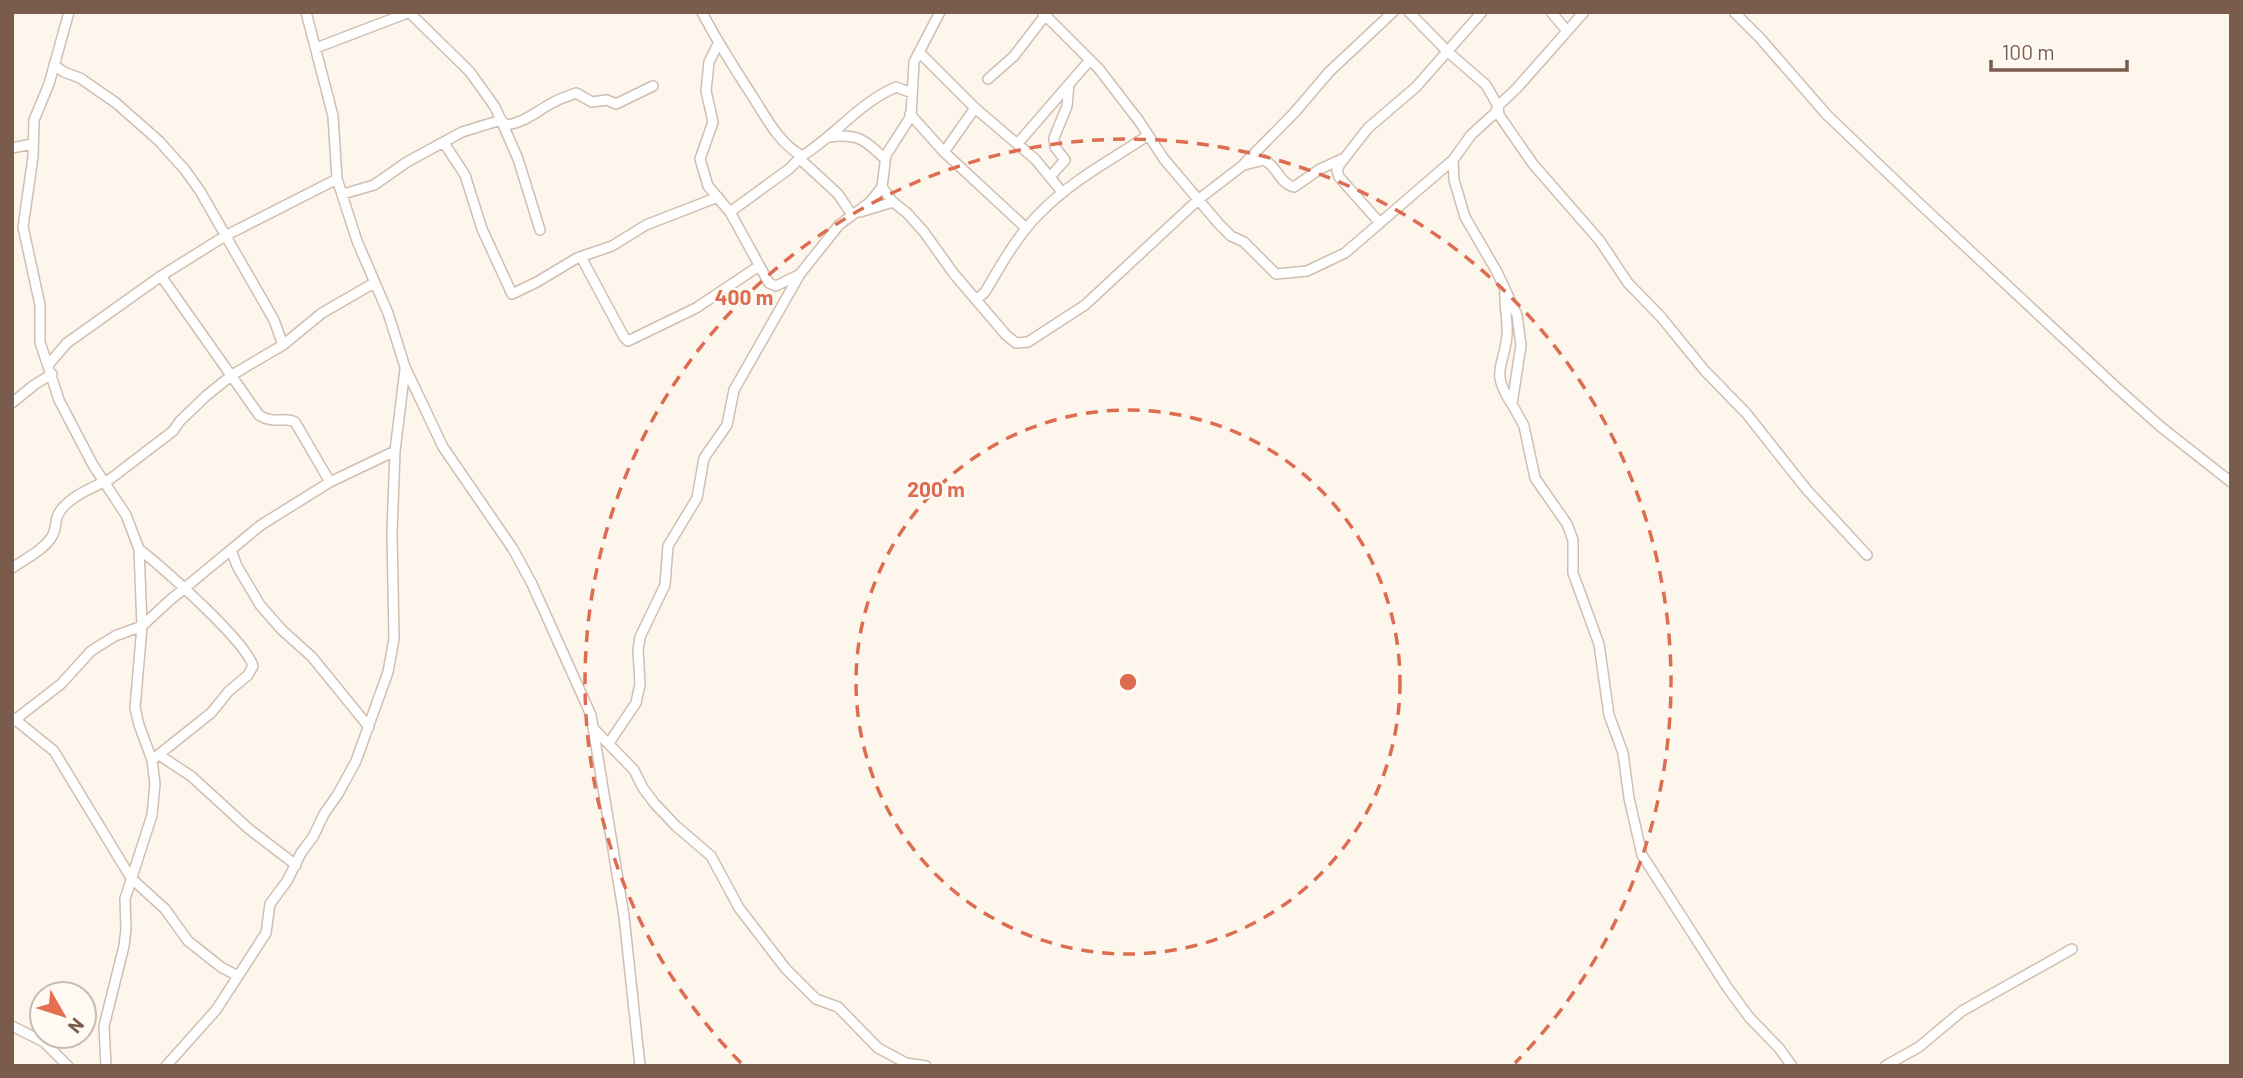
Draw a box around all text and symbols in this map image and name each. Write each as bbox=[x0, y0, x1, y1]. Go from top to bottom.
scale bar bbox=[1991, 28, 2128, 72]
text: 100 m bbox=[2002, 39, 2055, 64]
text: 400 m bbox=[715, 284, 773, 309]
text: 200 m bbox=[907, 476, 965, 501]
centre of rings bbox=[1116, 670, 1140, 694]
north arrow bbox=[28, 980, 98, 1050]
text: N bbox=[64, 1014, 90, 1038]

